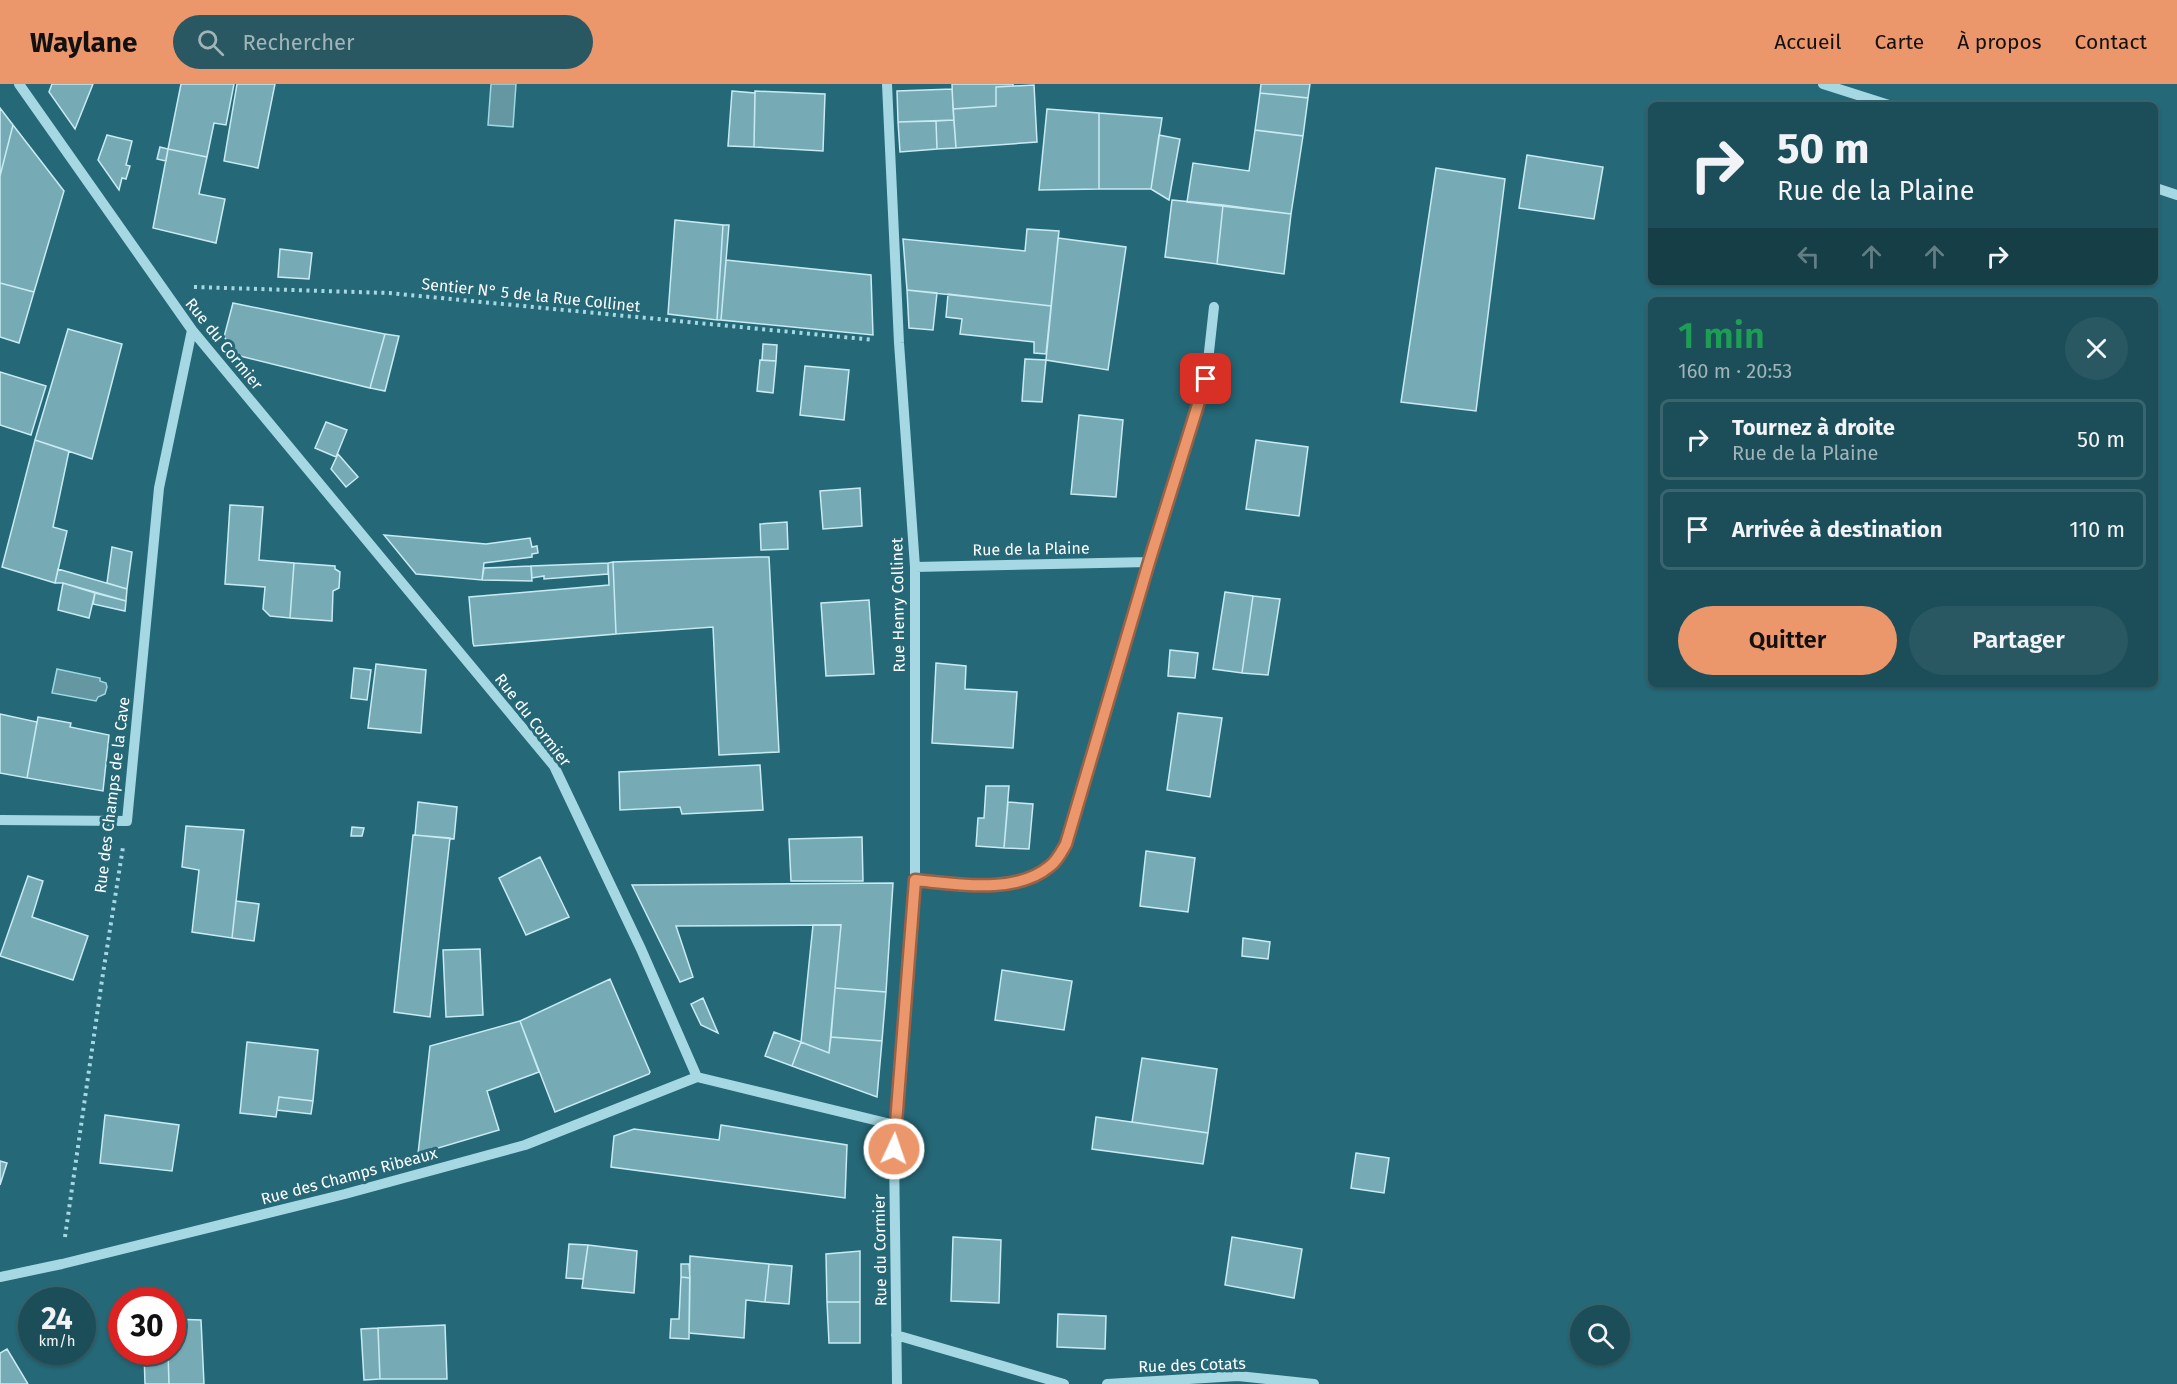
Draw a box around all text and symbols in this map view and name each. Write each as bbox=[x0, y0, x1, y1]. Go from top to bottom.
search box bbox=[173, 15, 593, 69]
text: Waylane bbox=[30, 26, 137, 59]
icon: search bbox=[194, 26, 227, 59]
text: Rechercher bbox=[242, 29, 355, 56]
text: Accueil bbox=[1774, 29, 1841, 55]
text: Carte bbox=[1874, 29, 1924, 55]
text: À propos bbox=[1957, 29, 2042, 55]
text: Contact bbox=[2075, 29, 2147, 55]
text: 50 m bbox=[1777, 124, 1870, 174]
icon: right bbox=[1678, 126, 1756, 204]
text: Rue de la Plaine bbox=[1777, 175, 1975, 207]
icon: left bbox=[1792, 240, 1825, 273]
icon: ahead bbox=[1855, 240, 1888, 273]
icon: ahead bbox=[1918, 240, 1951, 273]
icon: right bbox=[1981, 240, 2014, 273]
street label: Sentier N° 5 de la Rue Collinet bbox=[421, 274, 642, 316]
street label: Rue du Cormier bbox=[181, 294, 267, 394]
text: 1 min bbox=[1678, 314, 1765, 358]
button: close bbox=[2065, 317, 2128, 380]
pin bbox=[1180, 353, 1231, 404]
text: 160 m · 20:53 bbox=[1678, 359, 1792, 383]
icon: arrive bbox=[1189, 362, 1222, 395]
text: Tournez à droite bbox=[1732, 414, 1895, 441]
icon: right bbox=[1681, 423, 1714, 456]
text: 50 m bbox=[2077, 426, 2125, 453]
text: Rue de la Plaine bbox=[1732, 441, 1878, 465]
icon: arrive bbox=[1681, 513, 1714, 546]
text: Arrivée à destination bbox=[1732, 516, 1942, 543]
text: 110 m bbox=[2069, 516, 2125, 543]
street label: Rue Henry Collinet bbox=[887, 537, 909, 673]
street label: Rue de la Plaine bbox=[972, 538, 1090, 560]
button: Quitter bbox=[1678, 606, 1897, 675]
button: Partager bbox=[1909, 606, 2128, 675]
street label: Rue du Cormier bbox=[491, 670, 576, 771]
street label: Rue des Champs de la Cave bbox=[91, 696, 133, 894]
position arrow bbox=[862, 1117, 926, 1181]
street label: Rue des Champs Ribeaux bbox=[259, 1143, 439, 1209]
street label: Rue du Cormier bbox=[870, 1193, 890, 1306]
speed limit sign: 30 bbox=[108, 1287, 186, 1365]
text: 24 bbox=[41, 1301, 73, 1337]
map controls bbox=[1570, 1305, 1630, 1365]
button: search bbox=[1570, 1305, 1630, 1365]
text: km/h bbox=[38, 1332, 76, 1350]
street label: Rue des Cotats bbox=[1138, 1354, 1246, 1376]

